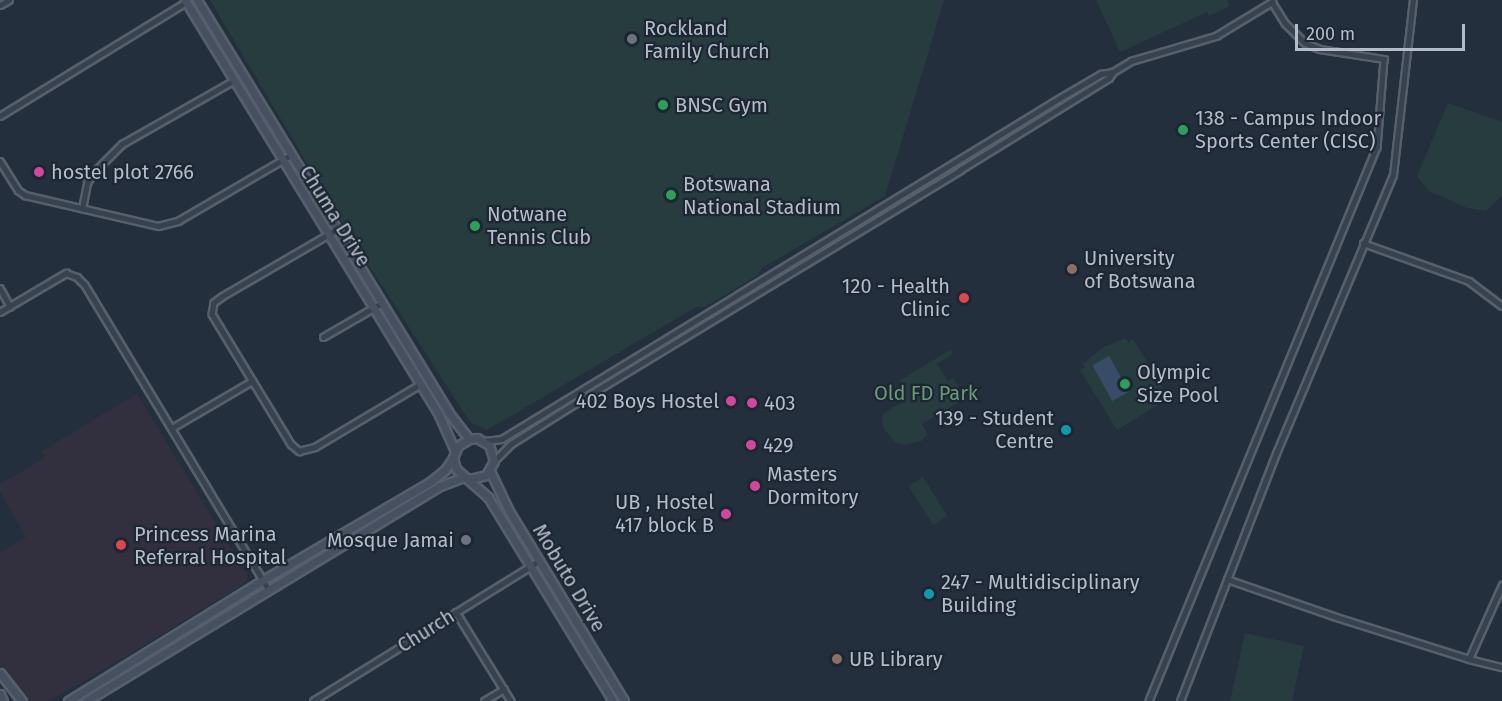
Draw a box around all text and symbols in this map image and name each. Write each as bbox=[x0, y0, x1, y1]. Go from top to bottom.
scale bar bbox=[1298, 12, 1468, 50]
place label: Rockland Family Church bbox=[644, 16, 770, 63]
text: 200 m bbox=[1306, 23, 1355, 45]
marker: Rockland Family Church bbox=[625, 32, 639, 46]
place label: BNSC Gym bbox=[675, 93, 768, 117]
marker: BNSC Gym bbox=[656, 98, 670, 112]
place label: 138 - Campus Indoor Sports Center (CISC) bbox=[1195, 106, 1381, 153]
marker: 138 - Campus Indoor Sports Center (CISC) bbox=[1176, 123, 1190, 137]
place label: hostel plot 2766 bbox=[51, 160, 194, 184]
street label: Chuma Drive bbox=[294, 161, 376, 271]
marker: hostel plot 2766 bbox=[32, 165, 46, 179]
place label: Botswana National Stadium bbox=[683, 172, 841, 219]
marker: Botswana National Stadium bbox=[664, 188, 678, 202]
place label: Notwane Tennis Club bbox=[487, 202, 591, 249]
marker: Notwane Tennis Club bbox=[468, 219, 482, 233]
place label: University of Botswana bbox=[1084, 246, 1196, 293]
marker: University of Botswana bbox=[1065, 262, 1079, 276]
place label: 120 - Health Clinic bbox=[842, 274, 950, 321]
marker: 120 - Health Clinic bbox=[955, 289, 973, 307]
place label: Olympic Size Pool bbox=[1137, 360, 1219, 407]
marker: Olympic Size Pool bbox=[1118, 377, 1132, 391]
park label: Old FD Park bbox=[874, 381, 978, 405]
place label: 402 Boys Hostel bbox=[576, 389, 719, 413]
place label: 403 bbox=[764, 391, 796, 415]
marker: 402 Boys Hostel bbox=[724, 394, 738, 408]
marker: 403 bbox=[745, 396, 759, 410]
place label: 139 - Student Centre bbox=[935, 406, 1054, 453]
marker: 139 - Student Centre bbox=[1059, 423, 1073, 437]
place label: 429 bbox=[763, 433, 793, 457]
marker: 429 bbox=[744, 438, 758, 452]
place label: Masters Dormitory bbox=[767, 462, 858, 509]
marker: Masters Dormitory bbox=[748, 479, 762, 493]
place label: UB , Hostel 417 block B bbox=[615, 490, 714, 537]
marker: UB , Hostel 417 block B bbox=[719, 507, 733, 521]
street label: Mobuto Drive bbox=[527, 520, 611, 636]
place label: Princess Marina Referral Hospital bbox=[134, 522, 286, 569]
place label: Mosque Jamai bbox=[327, 528, 454, 552]
marker: Mosque Jamai bbox=[459, 533, 473, 547]
marker: Princess Marina Referral Hospital bbox=[112, 536, 130, 554]
place label: 247 - Multidisciplinary Building bbox=[941, 570, 1140, 617]
marker: 247 - Multidisciplinary Building bbox=[922, 587, 936, 601]
street label: Church bbox=[393, 604, 459, 658]
place label: UB Library bbox=[849, 647, 943, 671]
marker: UB Library bbox=[830, 652, 844, 666]

